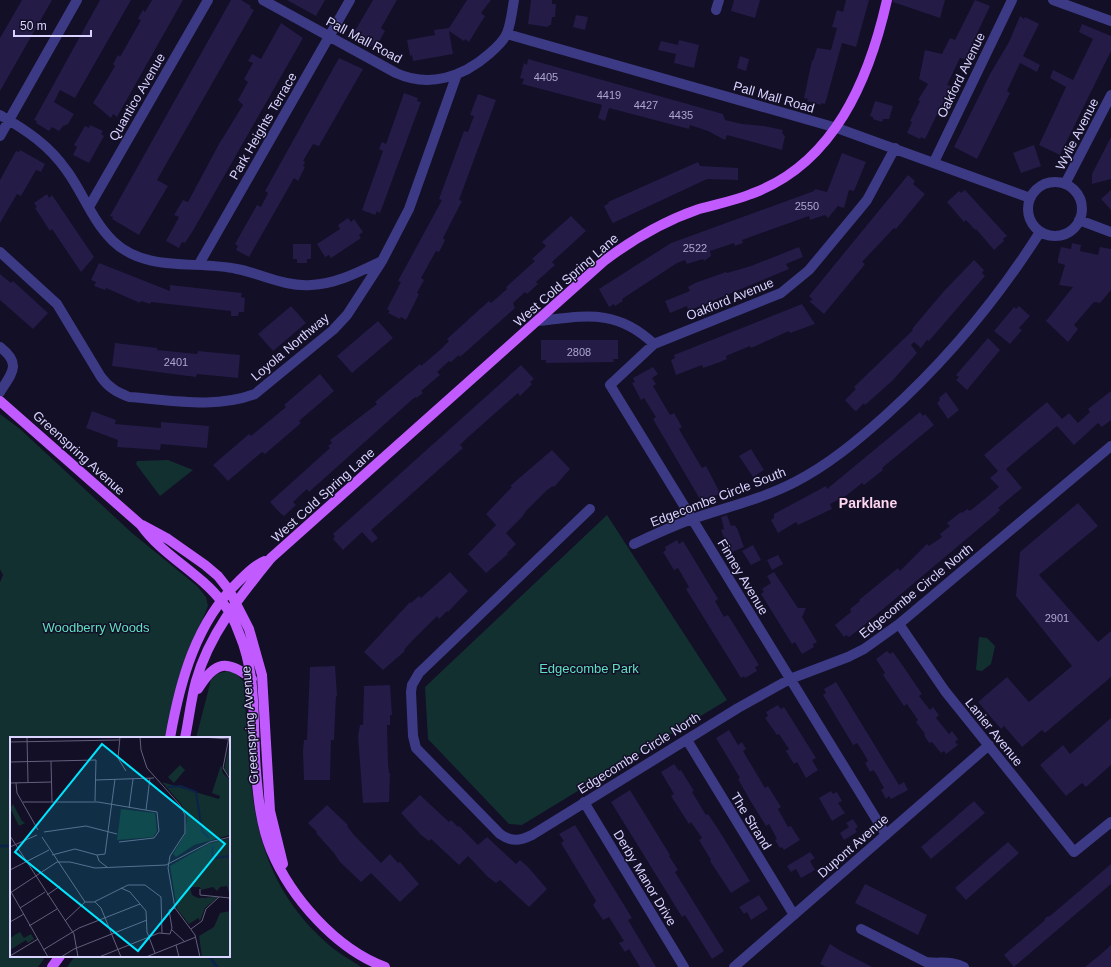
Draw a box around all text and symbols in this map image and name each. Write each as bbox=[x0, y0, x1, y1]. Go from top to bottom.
scale bar bbox=[14, 12, 91, 38]
street label: Pall Mall Road bbox=[323, 14, 405, 66]
text: 50 m bbox=[20, 19, 47, 33]
street label: Oakford Avenue bbox=[934, 30, 988, 120]
street label: Quantico Avenue bbox=[106, 50, 168, 144]
street label: Park Heights Terrace bbox=[226, 70, 300, 182]
house number: 4405 bbox=[534, 71, 558, 83]
street label: Pall Mall Road bbox=[732, 78, 816, 116]
house number: 4419 bbox=[597, 89, 621, 101]
street label: Wylie Avenue bbox=[1053, 96, 1101, 172]
house number: 4427 bbox=[634, 99, 658, 111]
house number: 4435 bbox=[669, 109, 693, 121]
house number: 2550 bbox=[795, 200, 819, 212]
street label: West Cold Spring Lane bbox=[511, 231, 621, 329]
house number: 2522 bbox=[683, 242, 707, 254]
street label: Oakford Avenue bbox=[684, 275, 776, 323]
street label: Loyola Northway bbox=[248, 310, 332, 384]
house number: 2808 bbox=[567, 346, 591, 358]
house number: 2401 bbox=[164, 356, 188, 368]
street label: Greenspring Avenue bbox=[30, 408, 128, 498]
street label: West Cold Spring Lane bbox=[268, 445, 378, 545]
street label: Edgecombe Circle South bbox=[648, 464, 788, 530]
district label: Parklane bbox=[839, 495, 897, 511]
street label: Finney Avenue bbox=[714, 536, 772, 618]
street label: Edgecombe Circle North bbox=[856, 541, 976, 641]
house number: 2901 bbox=[1045, 612, 1069, 624]
park label: Woodberry Woods bbox=[42, 620, 150, 635]
park label: Edgecombe Park bbox=[539, 661, 639, 676]
street label: Greenspring Avenue bbox=[238, 665, 262, 785]
street label: Lanier Avenue bbox=[962, 695, 1026, 769]
street label: Edgecombe Circle North bbox=[575, 709, 703, 797]
inset map bbox=[10, 737, 230, 957]
street label: The Strand bbox=[728, 790, 774, 852]
street label: Dupont Avenue bbox=[815, 811, 891, 881]
street label: Derby Manor Drive bbox=[610, 827, 680, 929]

